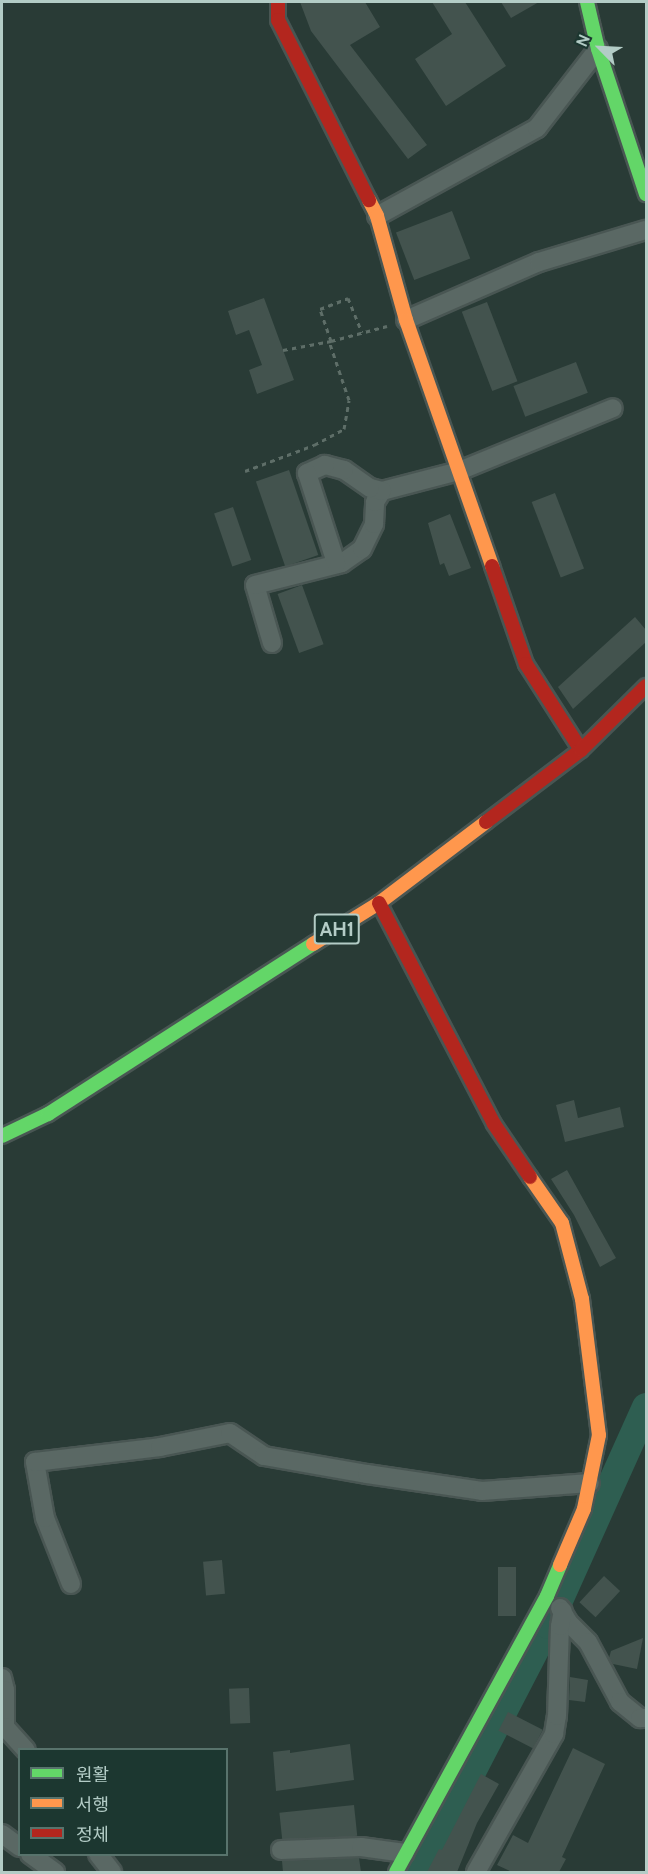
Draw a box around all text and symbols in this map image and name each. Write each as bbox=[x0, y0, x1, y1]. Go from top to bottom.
north arrow bbox=[570, 18, 630, 78]
text: N bbox=[572, 31, 594, 50]
road number: AH1 bbox=[313, 912, 361, 946]
legend bbox=[18, 1748, 228, 1856]
text: 원활 bbox=[76, 1764, 109, 1786]
text: 서행 bbox=[76, 1794, 109, 1816]
text: 정체 bbox=[76, 1824, 109, 1846]

